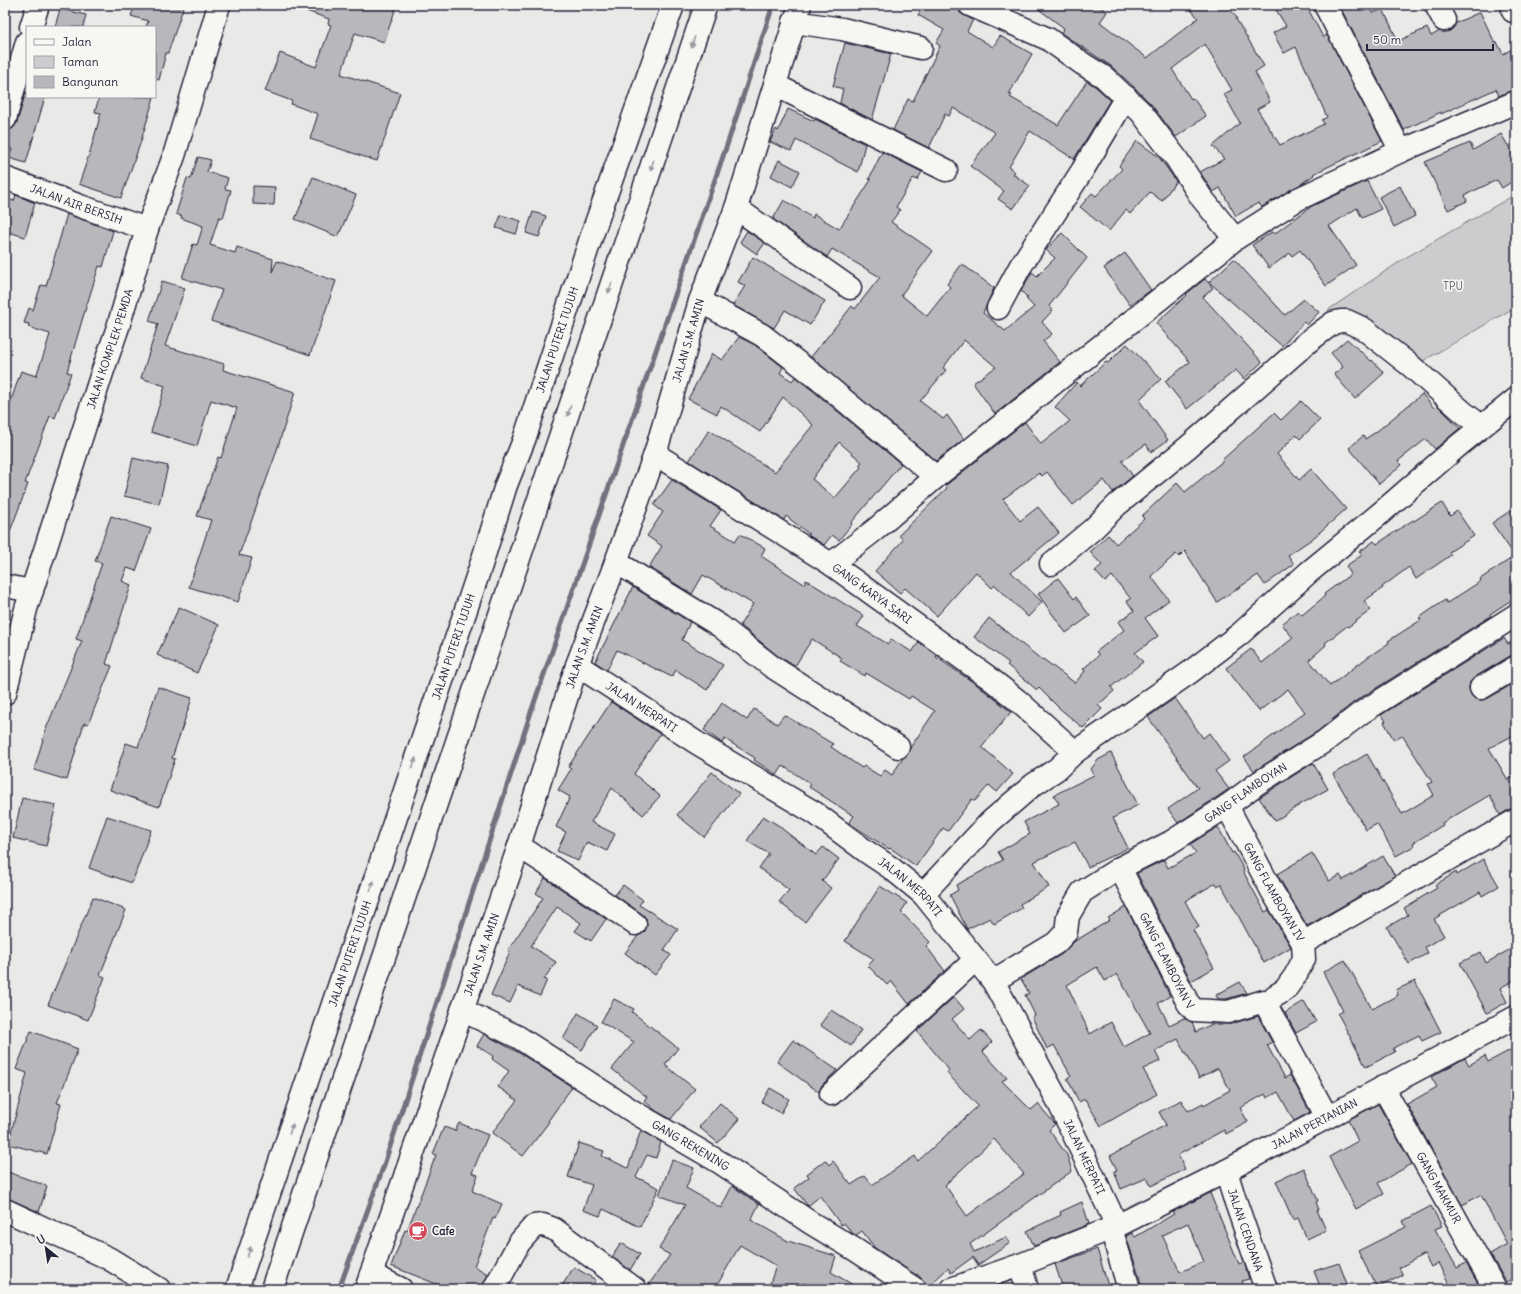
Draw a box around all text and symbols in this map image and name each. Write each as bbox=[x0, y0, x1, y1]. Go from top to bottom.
legend bbox=[26, 26, 156, 98]
scale bar bbox=[1367, 26, 1493, 52]
text: 50 m bbox=[1373, 32, 1402, 47]
text: Jalan bbox=[62, 34, 91, 49]
one-way arrow bbox=[690, 36, 696, 48]
text: Taman bbox=[62, 54, 99, 69]
text: Bangunan bbox=[62, 74, 118, 89]
one-way arrow bbox=[649, 159, 655, 171]
street label: JALAN AIR BERSIH bbox=[28, 181, 124, 227]
park label: TPU bbox=[1443, 279, 1463, 293]
one-way arrow bbox=[607, 283, 613, 295]
street label: JALAN PUTERI TUJUH bbox=[533, 285, 581, 395]
street label: JALAN KOMPLEK PEMDA bbox=[84, 287, 136, 411]
street label: JALAN S.M. AMIN bbox=[669, 297, 707, 384]
one-way arrow bbox=[565, 406, 571, 418]
street label: GANG KARYA SARI bbox=[830, 560, 914, 627]
street label: JALAN PUTERI TUJUH bbox=[429, 592, 478, 701]
street label: JALAN S.M. AMIN bbox=[563, 604, 606, 690]
street label: JALAN MERPATI bbox=[603, 679, 680, 735]
one-way arrow bbox=[411, 757, 417, 769]
street label: GANG FLAMBOYAN bbox=[1202, 760, 1290, 826]
street label: GANG FLAMBOYAN IV bbox=[1241, 840, 1308, 944]
street label: JALAN MERPATI bbox=[875, 854, 945, 919]
one-way arrow bbox=[370, 880, 376, 892]
street label: JALAN PUTERI TUJUH bbox=[326, 899, 374, 1008]
street label: GANG FLAMBOYAN V bbox=[1137, 910, 1197, 1012]
street label: JALAN S.M. AMIN bbox=[461, 911, 502, 998]
street label: JALAN PERTANIAN bbox=[1269, 1095, 1360, 1152]
street label: GANG REKENING bbox=[649, 1117, 732, 1174]
street label: JALAN MERPATI bbox=[1060, 1117, 1108, 1197]
one-way arrow bbox=[288, 1123, 294, 1135]
street label: GANG MAKMUR bbox=[1413, 1149, 1464, 1226]
street label: JALAN CENDANA bbox=[1225, 1187, 1266, 1273]
cafe icon: Cafe bbox=[407, 1220, 429, 1242]
place label: Cafe bbox=[432, 1224, 455, 1238]
north arrow bbox=[26, 1228, 66, 1268]
text: U bbox=[34, 1231, 48, 1247]
one-way arrow bbox=[246, 1246, 252, 1258]

